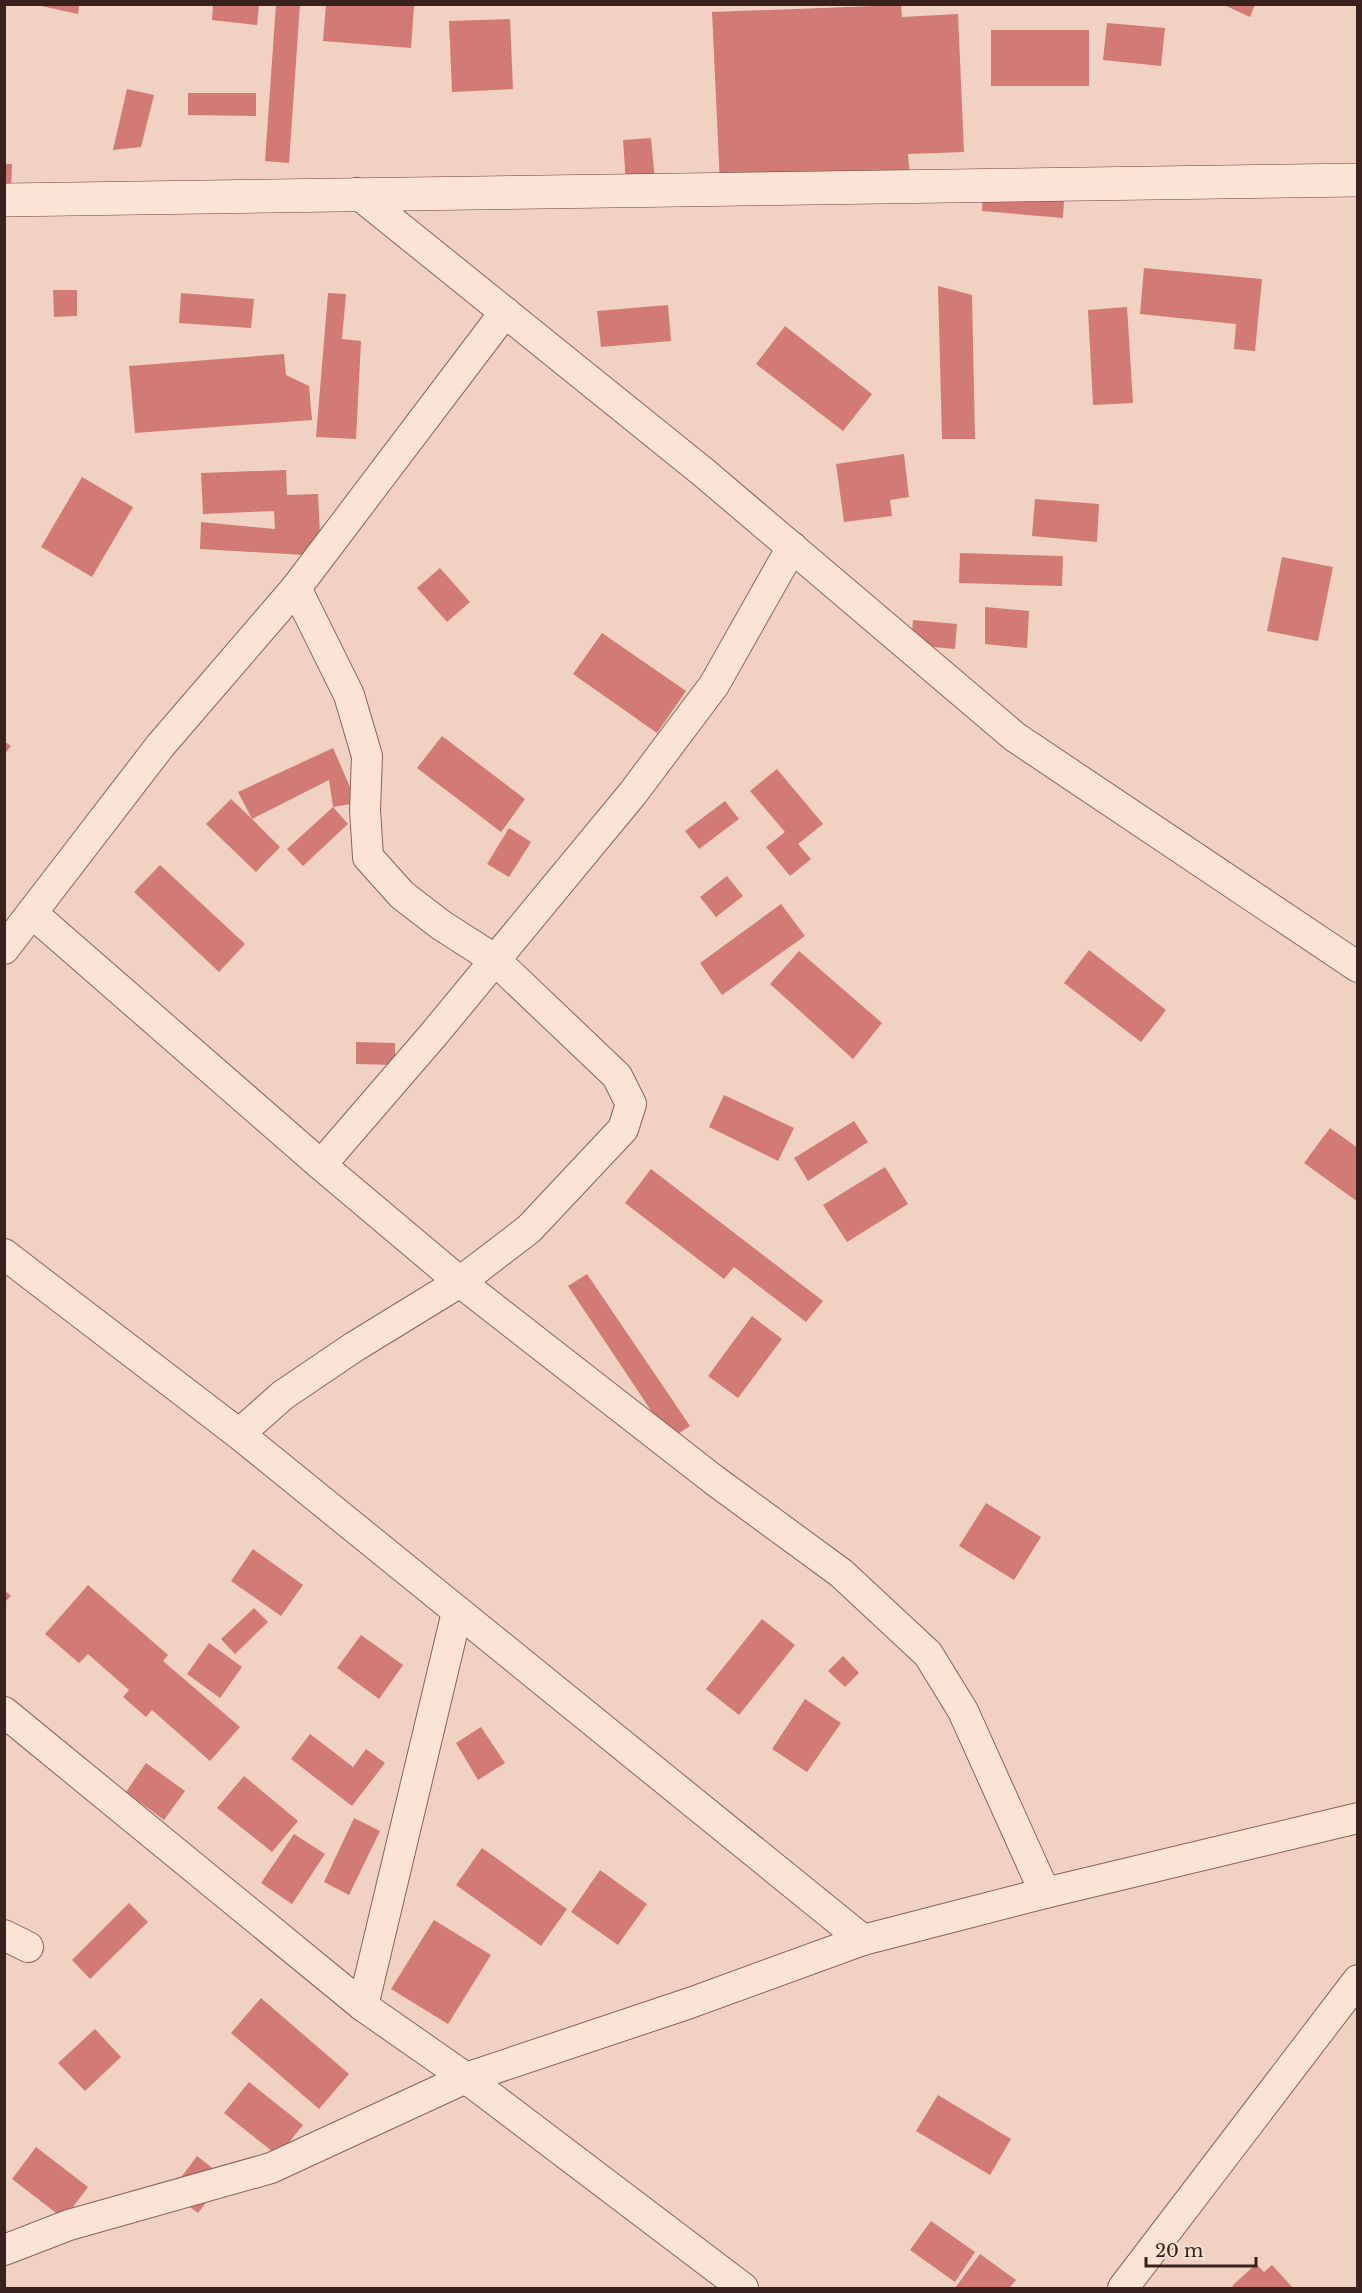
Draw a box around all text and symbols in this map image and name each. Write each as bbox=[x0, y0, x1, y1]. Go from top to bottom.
scale bar bbox=[1146, 2230, 1256, 2268]
text: 20 m bbox=[1155, 2240, 1203, 2262]

